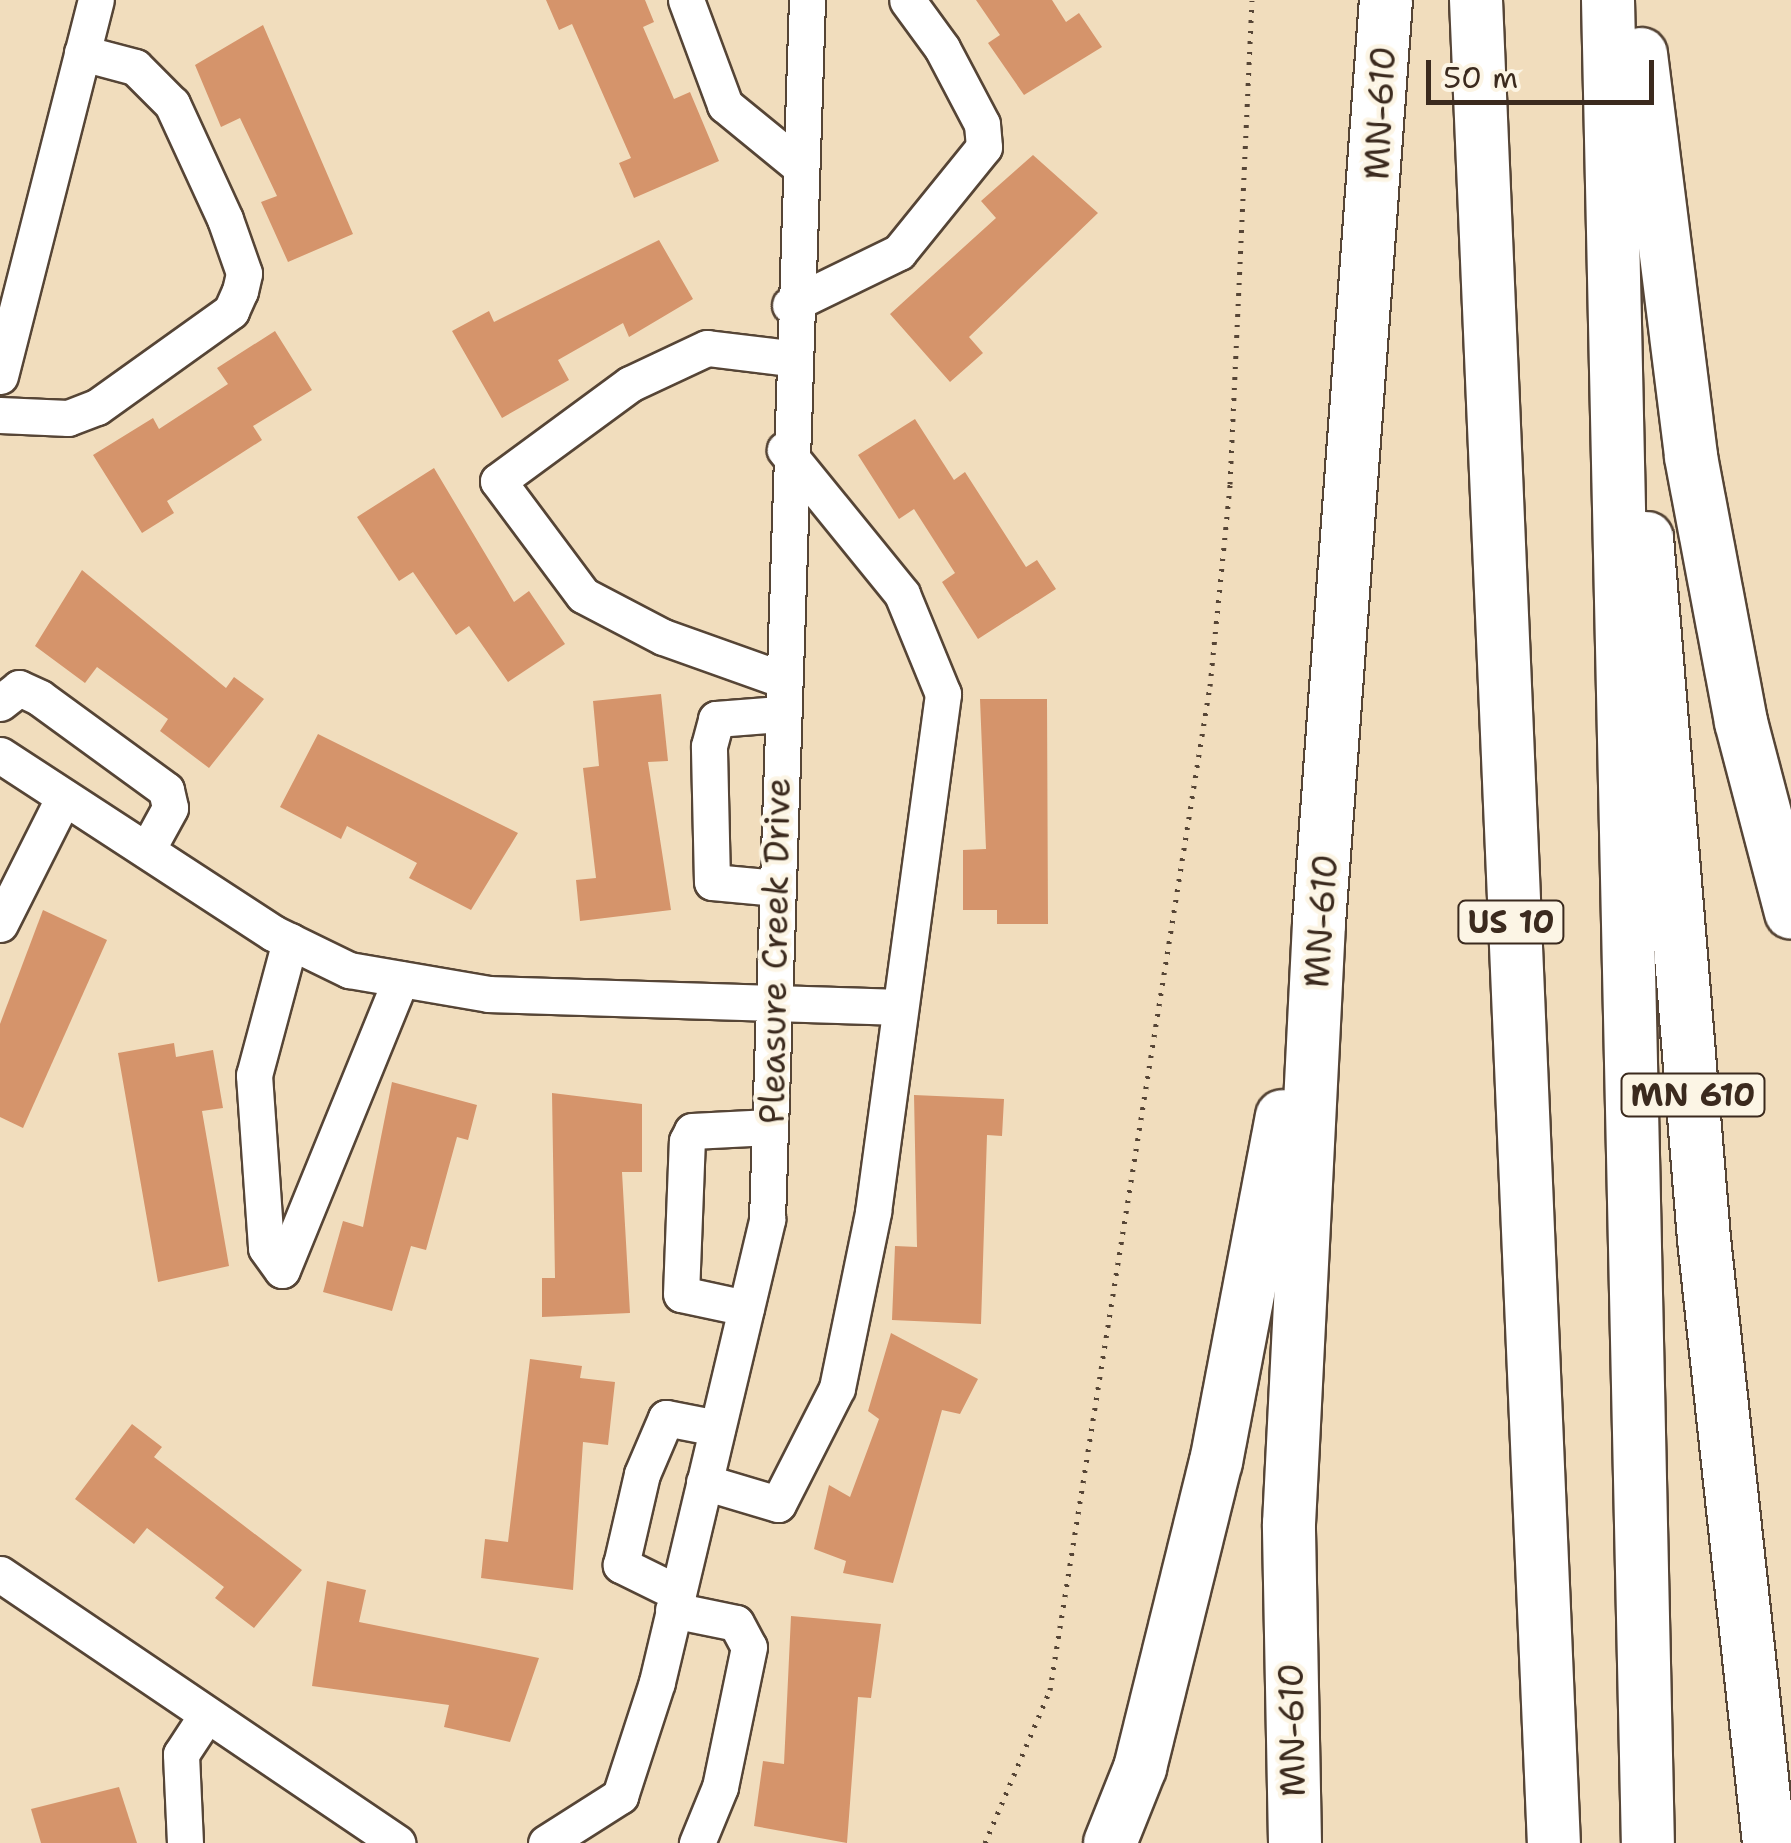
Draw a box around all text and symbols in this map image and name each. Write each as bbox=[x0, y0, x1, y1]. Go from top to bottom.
scale bar bbox=[1431, 40, 1658, 102]
street label: MN-610 bbox=[1356, 45, 1404, 181]
text: 50 m bbox=[1443, 57, 1518, 98]
street label: Pleasure Creek Drive bbox=[751, 777, 799, 1125]
street label: MN-610 bbox=[1295, 853, 1347, 989]
road number: US 10 bbox=[1456, 895, 1566, 949]
road number: MN 610 bbox=[1620, 1068, 1766, 1122]
street label: MN-610 bbox=[1270, 1663, 1314, 1797]

